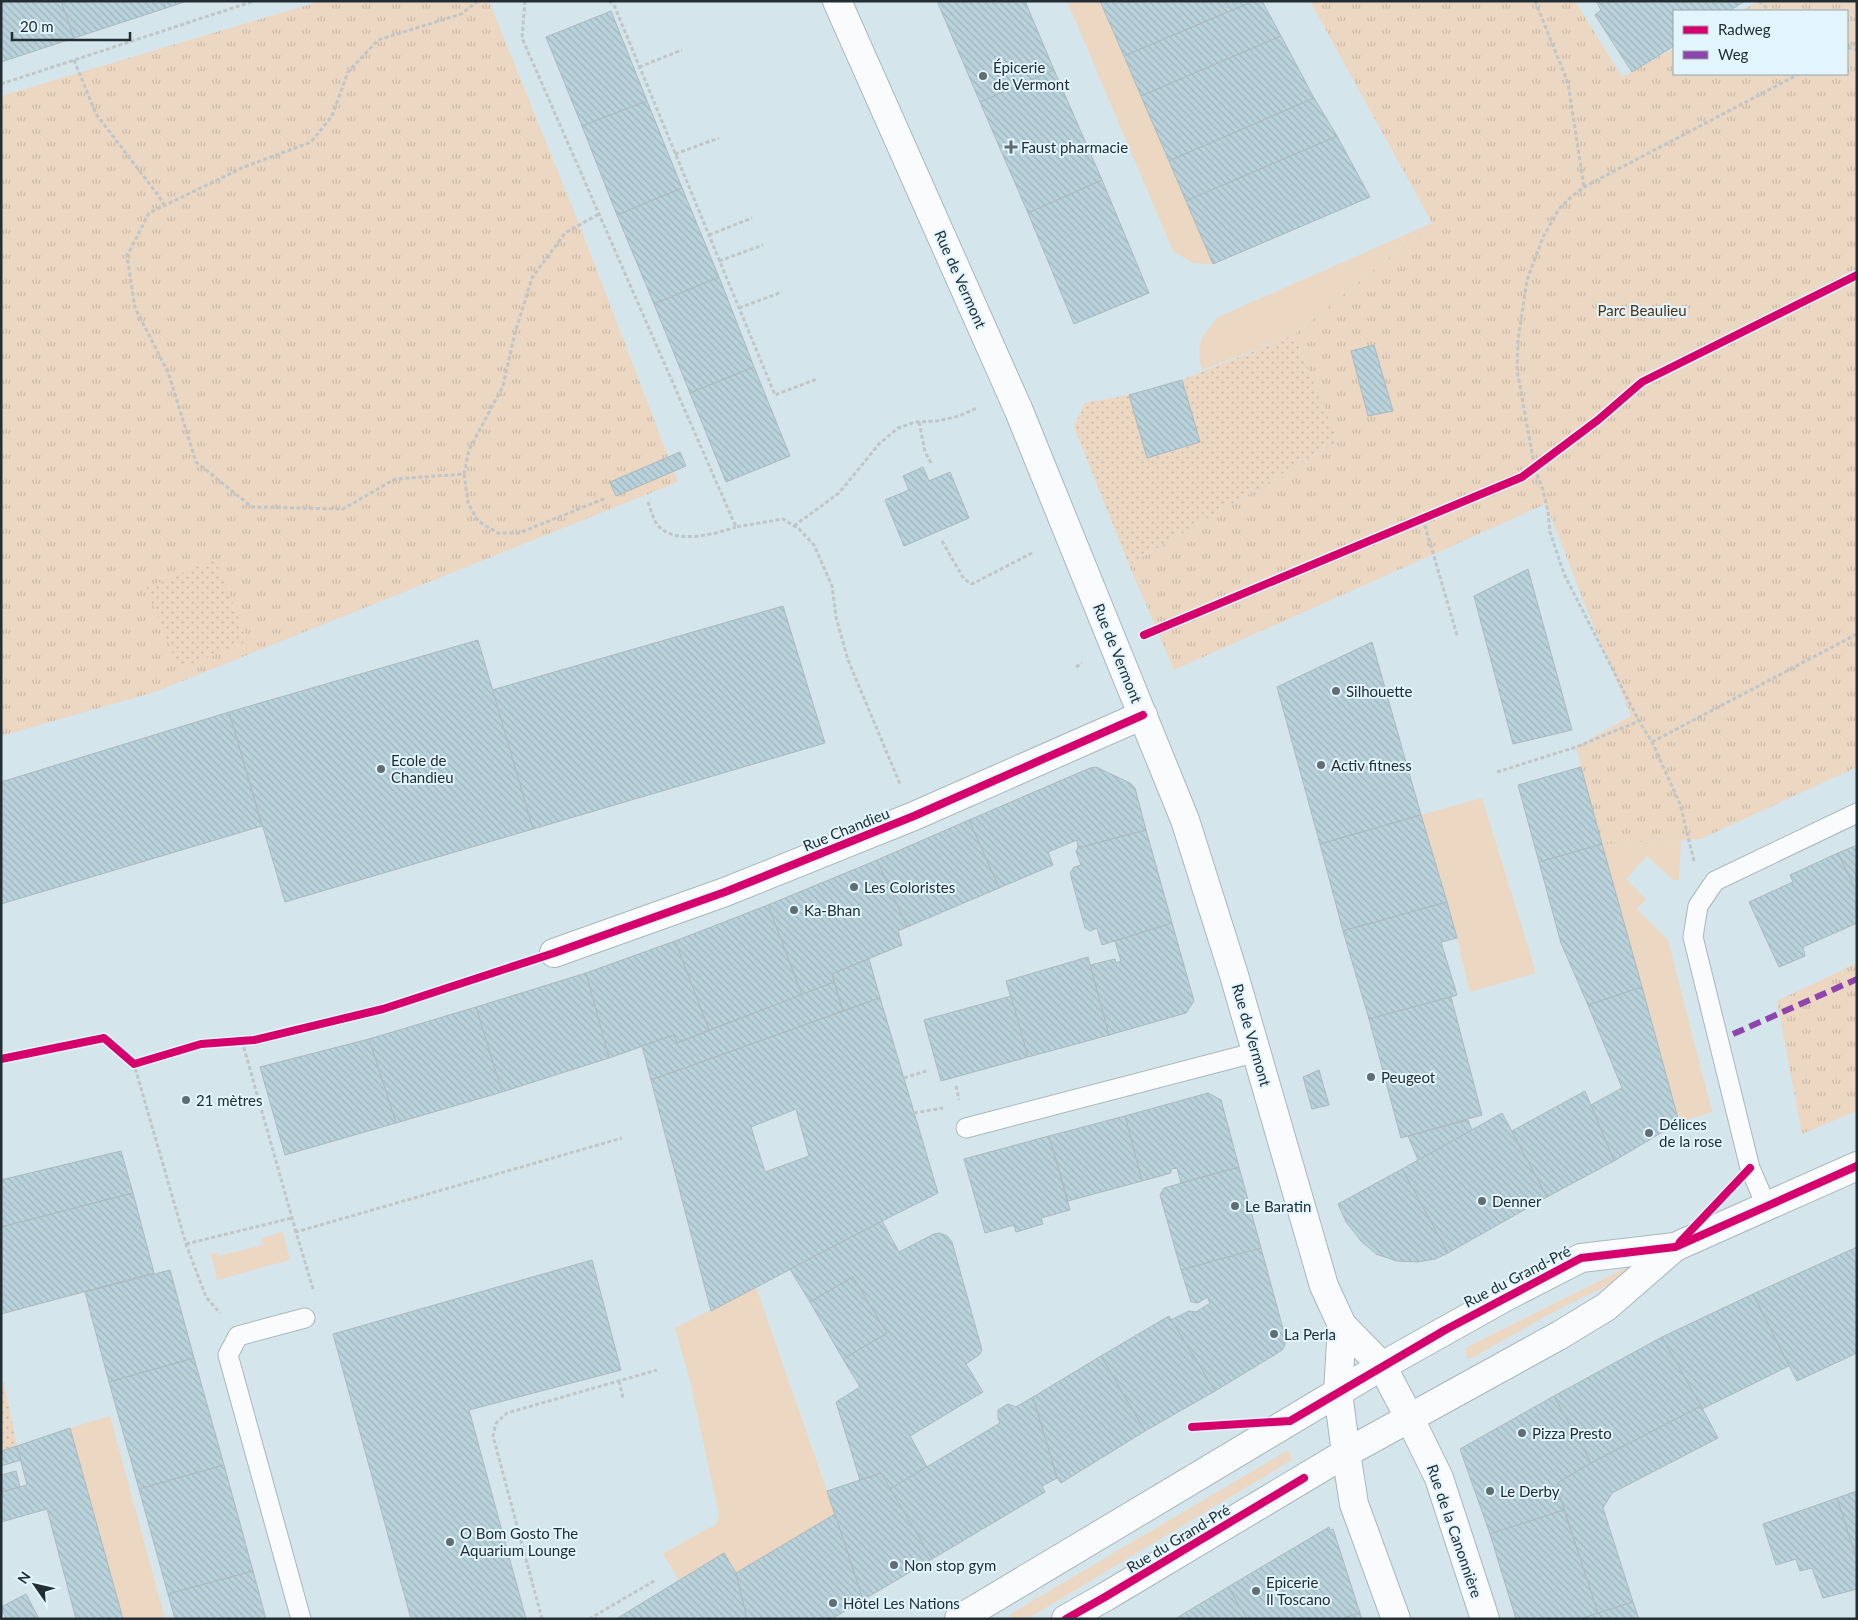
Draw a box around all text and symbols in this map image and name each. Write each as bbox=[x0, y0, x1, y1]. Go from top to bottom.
scale bar bbox=[12, 10, 130, 42]
legend bbox=[1673, 10, 1848, 75]
text: 20 m bbox=[20, 17, 54, 35]
text: Radweg bbox=[1718, 20, 1771, 38]
text: Weg bbox=[1718, 45, 1749, 63]
place label: Épicerie de Vermont bbox=[993, 58, 1070, 93]
marker: Épicerie de Vermont bbox=[977, 70, 989, 82]
place label: Faust pharmacie bbox=[1021, 138, 1128, 156]
marker: Faust pharmacie bbox=[1005, 141, 1017, 153]
street label: Rue de Vermont bbox=[931, 227, 991, 332]
park label: Parc Beaulieu bbox=[1597, 301, 1687, 319]
street label: Rue de Vermont bbox=[1090, 601, 1146, 706]
place label: Silhouette bbox=[1346, 682, 1413, 700]
marker: Silhouette bbox=[1330, 685, 1342, 697]
place label: Ecole de Chandieu bbox=[391, 751, 454, 786]
place label: Activ fitness bbox=[1331, 756, 1412, 774]
marker: Activ fitness bbox=[1315, 759, 1327, 771]
marker: Ecole de Chandieu bbox=[375, 763, 387, 775]
street label: Rue Chandieu bbox=[800, 803, 892, 855]
place label: Les Coloristes bbox=[864, 878, 955, 896]
marker: Les Coloristes bbox=[848, 881, 860, 893]
place label: Ka-Bhan bbox=[804, 901, 861, 919]
marker: Ka-Bhan bbox=[788, 904, 800, 916]
street label: Rue de Vermont bbox=[1229, 982, 1275, 1089]
place label: Peugeot bbox=[1381, 1068, 1436, 1086]
marker: Peugeot bbox=[1365, 1071, 1377, 1083]
place label: 21 mètres bbox=[196, 1091, 262, 1109]
marker: 21 mètres bbox=[180, 1094, 192, 1106]
place label: Délices de la rose bbox=[1659, 1115, 1722, 1150]
marker: Délices de la rose bbox=[1643, 1127, 1655, 1139]
place label: Denner bbox=[1492, 1192, 1542, 1210]
marker: Denner bbox=[1476, 1195, 1488, 1207]
place label: Le Baratin bbox=[1245, 1197, 1311, 1215]
marker: Le Baratin bbox=[1229, 1200, 1241, 1212]
street label: Rue du Grand-Pré bbox=[1460, 1241, 1574, 1311]
place label: La Perla bbox=[1284, 1325, 1336, 1343]
marker: La Perla bbox=[1268, 1328, 1280, 1340]
place label: Pizza Presto bbox=[1532, 1424, 1612, 1442]
marker: Pizza Presto bbox=[1516, 1427, 1528, 1439]
street label: Rue de la Canonnière bbox=[1424, 1462, 1486, 1600]
place label: Le Derby bbox=[1500, 1482, 1560, 1500]
marker: Le Derby bbox=[1484, 1485, 1496, 1497]
street label: Rue du Grand-Pré bbox=[1123, 1500, 1233, 1576]
place label: O Bom Gosto The Aquarium Lounge bbox=[460, 1524, 578, 1559]
marker: O Bom Gosto The Aquarium Lounge bbox=[444, 1536, 456, 1548]
place label: Non stop gym bbox=[904, 1556, 996, 1574]
marker: Non stop gym bbox=[888, 1559, 900, 1571]
north arrow bbox=[10, 1560, 60, 1610]
text: N bbox=[14, 1568, 34, 1587]
place label: Epicerie Il Toscano bbox=[1266, 1573, 1331, 1608]
marker: Epicerie Il Toscano bbox=[1250, 1585, 1262, 1597]
place label: Hôtel Les Nations bbox=[843, 1594, 960, 1612]
marker: Hôtel Les Nations bbox=[827, 1597, 839, 1609]

